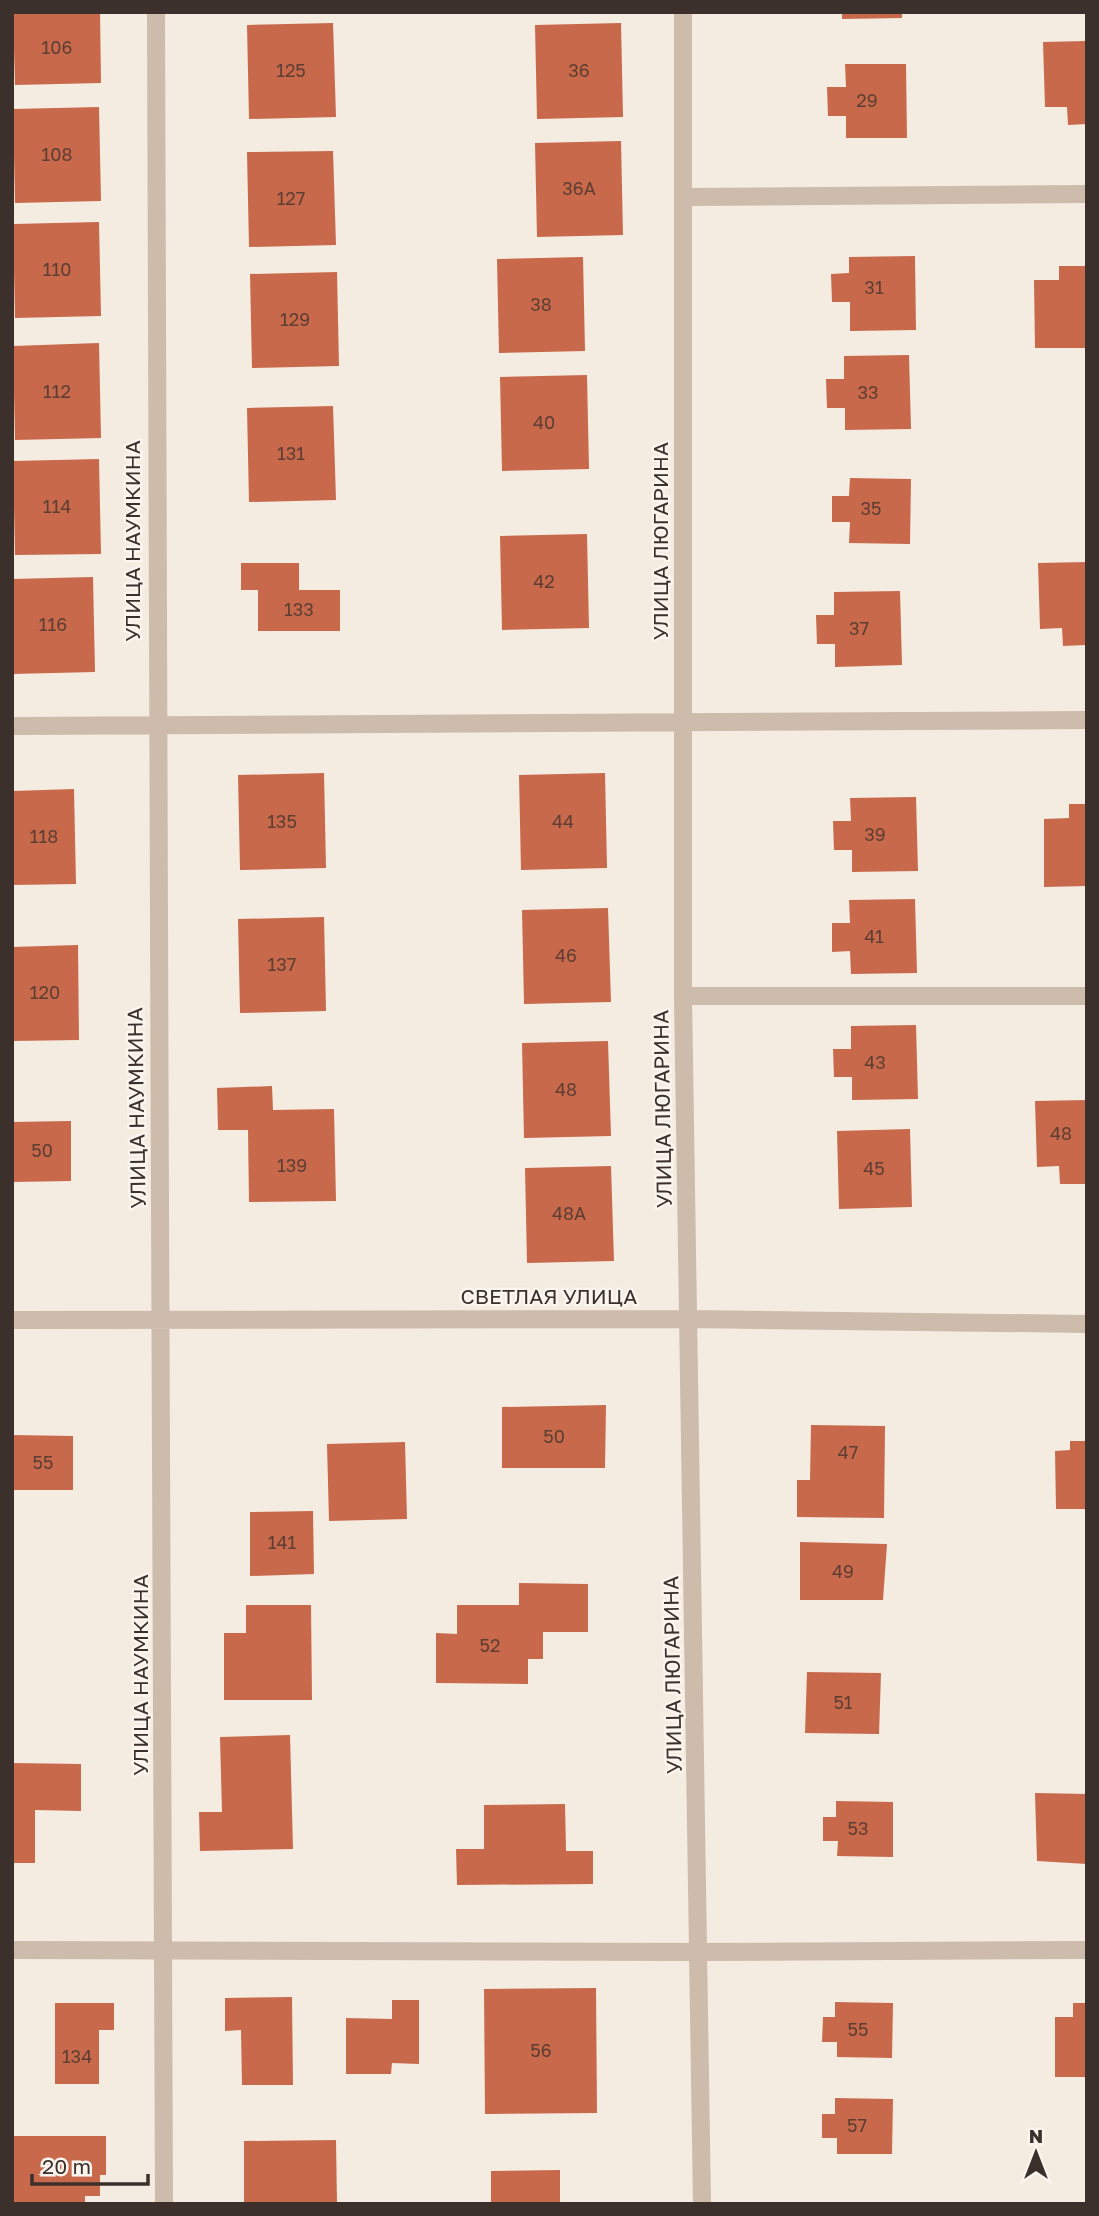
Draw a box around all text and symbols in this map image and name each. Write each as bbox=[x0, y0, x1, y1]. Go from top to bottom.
house number: 106 bbox=[42, 36, 72, 58]
house number: 125 bbox=[276, 59, 306, 81]
house number: 36 bbox=[568, 59, 590, 81]
house number: 29 bbox=[856, 89, 878, 111]
house number: 108 bbox=[42, 143, 72, 165]
house number: 36А bbox=[562, 177, 596, 199]
house number: 127 bbox=[277, 187, 305, 209]
house number: 110 bbox=[43, 258, 71, 280]
house number: 31 bbox=[864, 276, 884, 298]
house number: 38 bbox=[530, 293, 552, 315]
house number: 129 bbox=[280, 308, 310, 330]
house number: 112 bbox=[43, 380, 71, 402]
house number: 33 bbox=[857, 381, 879, 403]
house number: 40 bbox=[533, 411, 555, 433]
street label: УЛИЦА НАУМКИНА bbox=[119, 440, 145, 642]
house number: 131 bbox=[277, 442, 305, 464]
street label: УЛИЦА ЛЮГАРИНА bbox=[647, 442, 673, 640]
house number: 114 bbox=[43, 495, 71, 517]
house number: 35 bbox=[861, 497, 881, 519]
house number: 42 bbox=[533, 570, 555, 592]
house number: 133 bbox=[284, 598, 314, 620]
house number: 116 bbox=[39, 613, 67, 635]
house number: 37 bbox=[849, 617, 869, 639]
house number: 135 bbox=[267, 810, 297, 832]
house number: 44 bbox=[552, 810, 574, 832]
house number: 39 bbox=[864, 823, 886, 845]
house number: 118 bbox=[30, 825, 58, 847]
house number: 41 bbox=[864, 925, 884, 947]
house number: 46 bbox=[555, 944, 577, 966]
house number: 137 bbox=[268, 953, 296, 975]
house number: 120 bbox=[30, 981, 60, 1003]
street label: УЛИЦА НАУМКИНА bbox=[121, 1007, 151, 1209]
street label: УЛИЦА ЛЮГАРИНА bbox=[647, 1010, 677, 1208]
house number: 43 bbox=[864, 1051, 886, 1073]
house number: 48 bbox=[555, 1078, 577, 1100]
house number: 48 bbox=[1050, 1122, 1072, 1144]
house number: 50 bbox=[31, 1139, 53, 1161]
house number: 139 bbox=[277, 1154, 307, 1176]
house number: 45 bbox=[863, 1157, 885, 1179]
house number: 48А bbox=[552, 1202, 586, 1224]
street label: СВЕТЛАЯ УЛИЦА bbox=[461, 1283, 637, 1309]
house number: 50 bbox=[543, 1425, 565, 1447]
house number: 47 bbox=[838, 1441, 858, 1463]
house number: 55 bbox=[33, 1451, 53, 1473]
house number: 141 bbox=[268, 1531, 296, 1553]
house number: 49 bbox=[832, 1560, 854, 1582]
street label: УЛИЦА НАУМКИНА bbox=[127, 1574, 153, 1776]
street label: УЛИЦА ЛЮГАРИНА bbox=[657, 1576, 687, 1774]
house number: 52 bbox=[480, 1634, 500, 1656]
house number: 51 bbox=[833, 1691, 853, 1713]
house number: 53 bbox=[848, 1817, 868, 1839]
house number: 55 bbox=[848, 2018, 868, 2040]
house number: 56 bbox=[530, 2039, 552, 2061]
house number: 134 bbox=[62, 2045, 92, 2067]
house number: 57 bbox=[847, 2114, 867, 2136]
north arrow bbox=[1001, 2118, 1071, 2188]
text: N bbox=[1029, 2124, 1043, 2147]
scale bar bbox=[32, 2142, 147, 2186]
text: 20 m bbox=[42, 2153, 91, 2179]

